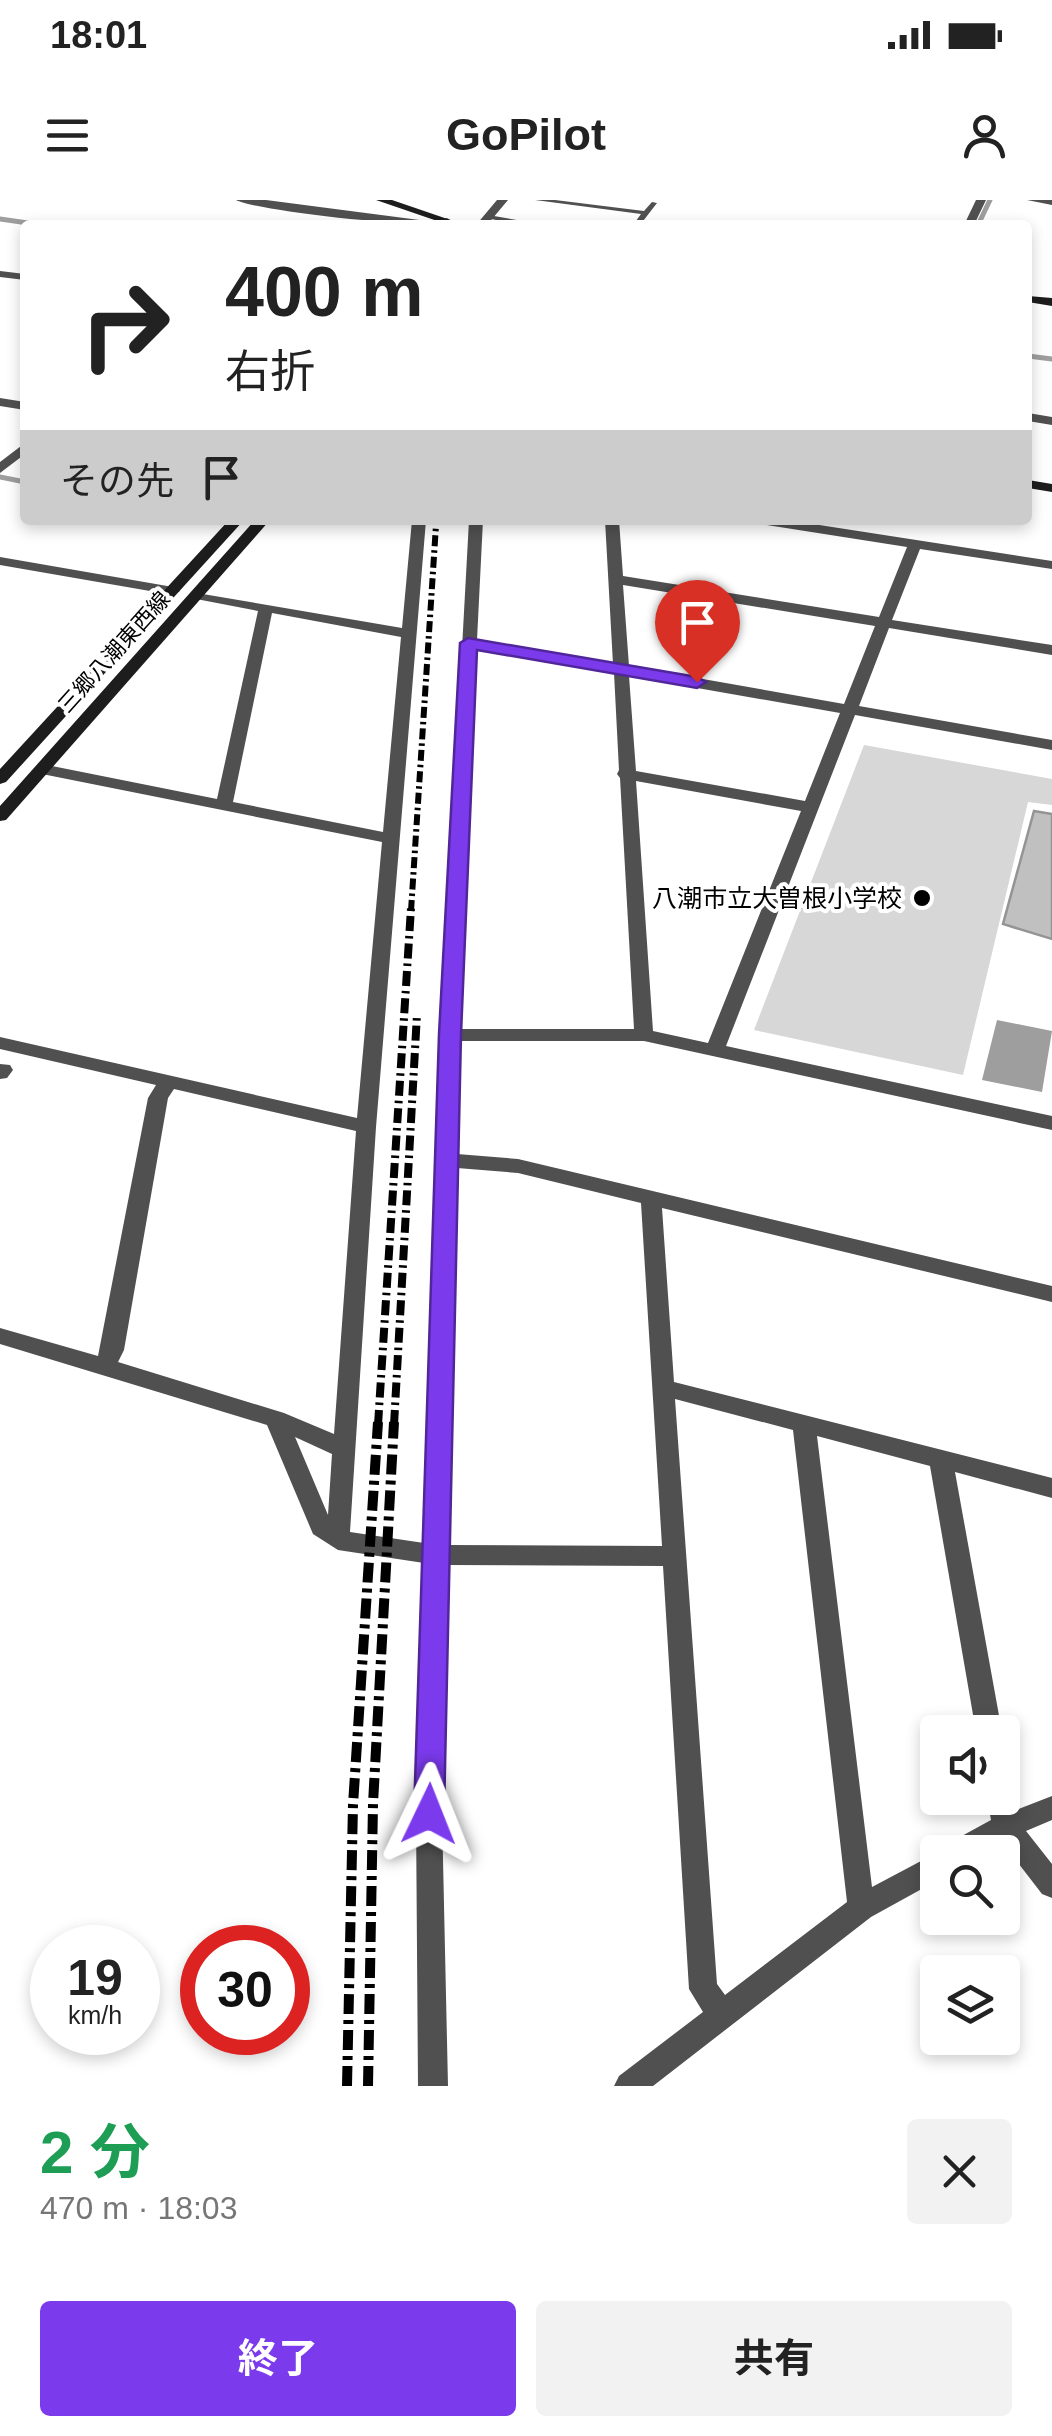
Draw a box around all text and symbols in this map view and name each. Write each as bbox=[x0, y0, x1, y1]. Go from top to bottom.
text: 18:01 bbox=[50, 14, 147, 56]
icon: menu bbox=[40, 108, 95, 163]
icon: person bbox=[957, 108, 1012, 163]
text: GoPilot bbox=[446, 109, 606, 160]
text: 400 m bbox=[225, 253, 423, 331]
icon: right bbox=[60, 260, 190, 390]
text: 右折 bbox=[225, 346, 315, 397]
icon: arrive bbox=[194, 450, 249, 505]
text: その先 bbox=[60, 460, 174, 502]
pin bbox=[655, 580, 740, 683]
street label: 三郷八潮東西線 bbox=[53, 586, 175, 718]
icon: arrive bbox=[670, 595, 725, 650]
place label: 八潮市立大曽根小学校 bbox=[652, 884, 902, 912]
marker: 八潮市立大曽根小学校 bbox=[911, 887, 933, 909]
map controls bbox=[920, 1715, 1020, 2055]
button: sound bbox=[920, 1715, 1020, 1815]
position arrow bbox=[377, 1762, 481, 1866]
button: search bbox=[920, 1835, 1020, 1935]
speed limit sign: 30 bbox=[180, 1925, 310, 2055]
text: 19 bbox=[67, 1950, 123, 2006]
button: layers bbox=[920, 1955, 1020, 2055]
text: km/h bbox=[68, 2001, 122, 2029]
text: 2 分 bbox=[40, 2119, 150, 2186]
button: close bbox=[907, 2119, 1012, 2224]
text: 470 m · 18:03 bbox=[40, 2190, 237, 2226]
button: 終了 bbox=[40, 2301, 516, 2416]
button: 共有 bbox=[536, 2301, 1012, 2416]

